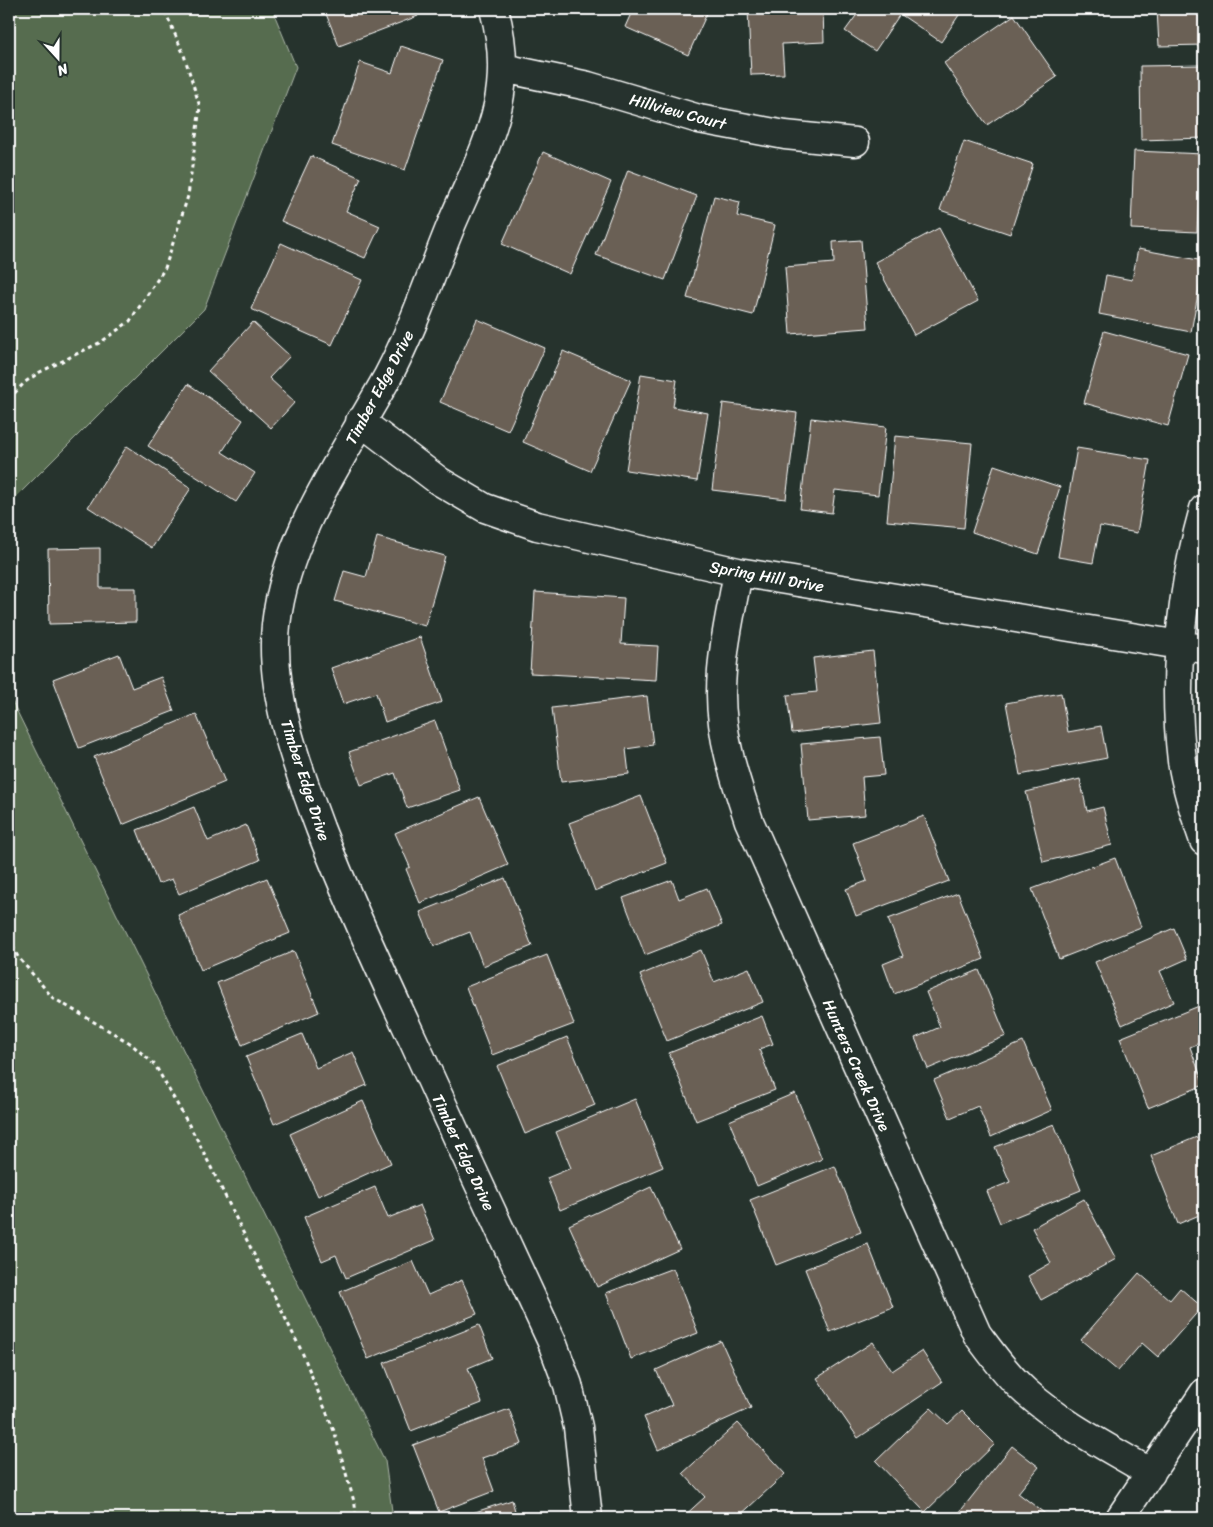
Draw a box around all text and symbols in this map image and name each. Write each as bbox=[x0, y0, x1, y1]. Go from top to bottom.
north arrow bbox=[32, 32, 82, 82]
text: N bbox=[53, 56, 72, 83]
street label: Hillview Court bbox=[626, 85, 730, 138]
street label: Timber Edge Drive bbox=[337, 325, 422, 450]
street label: Spring Hill Drive bbox=[707, 552, 826, 601]
street label: Timber Edge Drive bbox=[272, 715, 339, 845]
street label: Hunters Creek Drive bbox=[814, 994, 899, 1137]
street label: Timber Edge Drive bbox=[424, 1089, 503, 1216]

